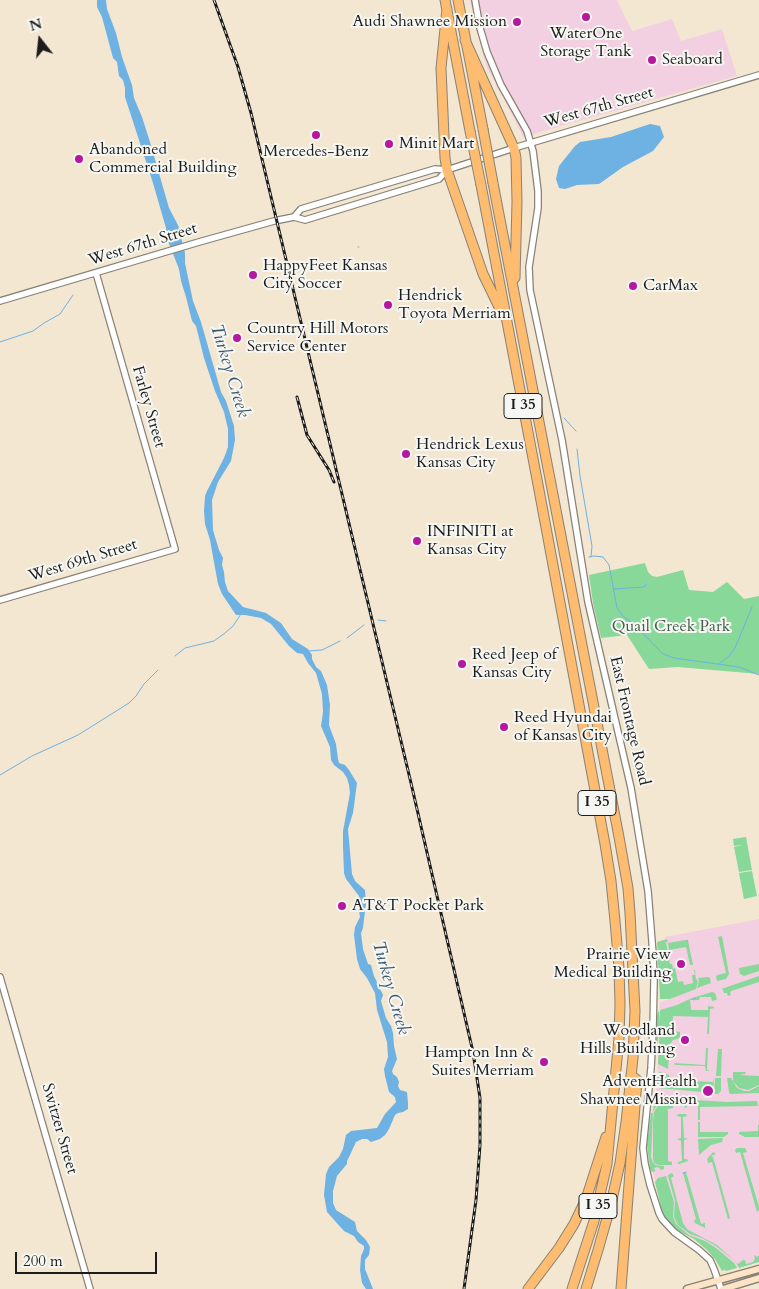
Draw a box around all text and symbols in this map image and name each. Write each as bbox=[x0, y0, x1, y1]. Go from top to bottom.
marker: WaterOne Storage Tank bbox=[580, 11, 592, 23]
place label: Audi Shawnee Mission bbox=[353, 12, 507, 32]
text: N bbox=[27, 14, 44, 36]
north arrow bbox=[15, 15, 65, 65]
marker: Audi Shawnee Mission bbox=[511, 16, 523, 28]
place label: WaterOne Storage Tank bbox=[540, 24, 632, 62]
place label: Seaboard bbox=[662, 50, 723, 70]
marker: Seaboard bbox=[646, 54, 658, 66]
street label: West 67th Street bbox=[542, 83, 656, 133]
marker: Mercedes-Benz bbox=[310, 129, 322, 141]
place label: Minit Mart bbox=[399, 134, 474, 154]
marker: Minit Mart bbox=[383, 138, 395, 150]
place label: Abandoned Commercial Building bbox=[89, 140, 236, 178]
place label: Mercedes-Benz bbox=[263, 142, 369, 162]
marker: Abandoned Commercial Building bbox=[73, 153, 85, 165]
street label: West 67th Street bbox=[86, 219, 200, 271]
place label: HappyFeet Kansas City Soccer bbox=[263, 256, 387, 294]
marker: HappyFeet Kansas City Soccer bbox=[247, 269, 259, 281]
place label: CarMax bbox=[643, 276, 698, 296]
marker: CarMax bbox=[627, 280, 639, 292]
place label: Hendrick Toyota Merriam bbox=[398, 286, 511, 324]
marker: Hendrick Toyota Merriam bbox=[382, 299, 394, 311]
place label: Country Hill Motors Service Center bbox=[247, 319, 388, 357]
water label: Turkey Creek bbox=[205, 322, 253, 420]
marker: Country Hill Motors Service Center bbox=[231, 332, 243, 344]
street label: Farley Street bbox=[127, 364, 169, 450]
road number: I 35 bbox=[504, 394, 542, 418]
place label: Hendrick Lexus Kansas City bbox=[416, 435, 524, 473]
marker: Hendrick Lexus Kansas City bbox=[400, 448, 412, 460]
place label: INFINITI at Kansas City bbox=[427, 522, 513, 560]
street label: West 69th Street bbox=[26, 535, 140, 587]
marker: INFINITI at Kansas City bbox=[411, 535, 423, 547]
park label: Quail Creek Park bbox=[612, 617, 730, 637]
place label: Reed Jeep of Kansas City bbox=[472, 645, 557, 683]
street label: East Frontage Road bbox=[605, 655, 653, 787]
marker: Reed Jeep of Kansas City bbox=[456, 658, 468, 670]
place label: Reed Hyundai of Kansas City bbox=[514, 708, 612, 746]
marker: Reed Hyundai of Kansas City bbox=[498, 721, 510, 733]
road number: I 35 bbox=[578, 790, 616, 816]
place label: AT&T Pocket Park bbox=[352, 896, 484, 916]
marker: AT&T Pocket Park bbox=[336, 900, 348, 912]
water label: Turkey Creek bbox=[366, 939, 414, 1037]
place label: Prairie View Medical Building bbox=[554, 945, 671, 983]
marker: Prairie View Medical Building bbox=[675, 958, 687, 970]
place label: Woodland Hills Building bbox=[580, 1021, 675, 1059]
marker: Woodland Hills Building bbox=[679, 1034, 691, 1046]
place label: Hampton Inn & Suites Merriam bbox=[425, 1043, 534, 1081]
marker: Hampton Inn & Suites Merriam bbox=[538, 1056, 550, 1068]
place label: AdventHealth Shawnee Mission bbox=[580, 1072, 697, 1110]
street label: Switzer Street bbox=[37, 1081, 81, 1177]
marker: AdventHealth Shawnee Mission bbox=[701, 1084, 715, 1098]
road number: I 35 bbox=[579, 1194, 617, 1218]
scale bar bbox=[18, 1242, 160, 1274]
text: 200 m bbox=[23, 1251, 63, 1271]

